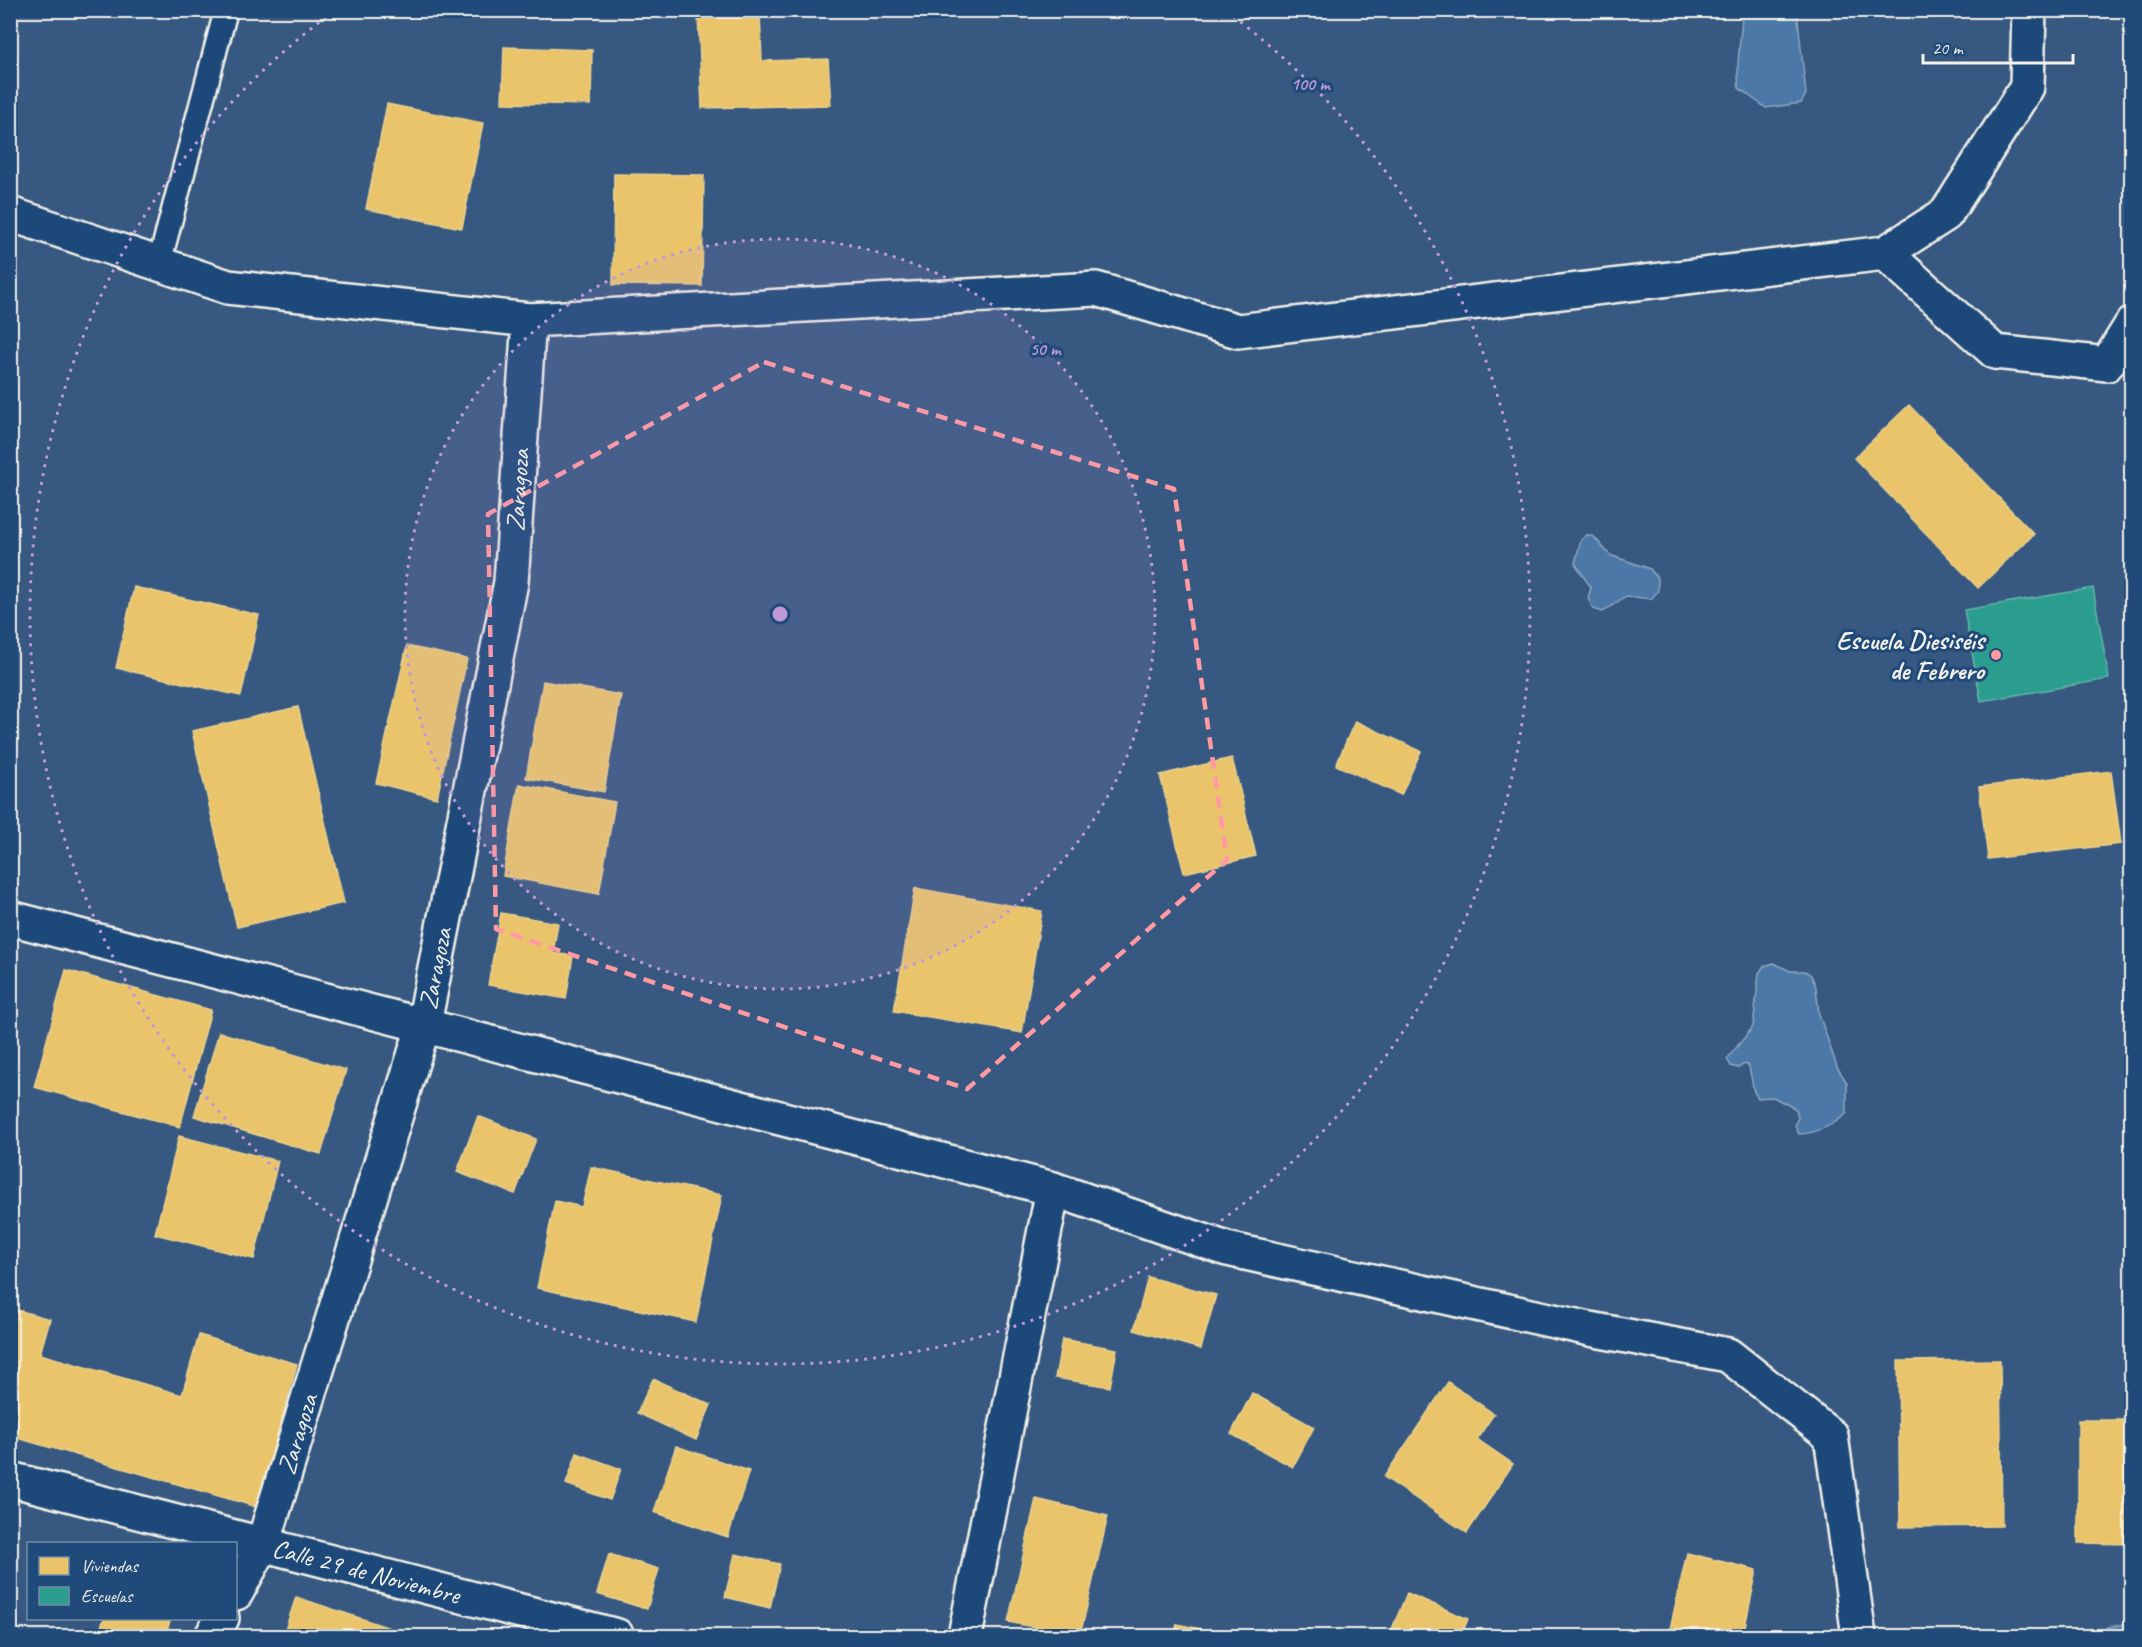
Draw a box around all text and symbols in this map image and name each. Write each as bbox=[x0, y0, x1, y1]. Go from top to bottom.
scale bar bbox=[1923, 27, 2073, 65]
text: 20 m bbox=[1932, 37, 1965, 59]
text: 100 m bbox=[1291, 73, 1331, 95]
text: 50 m bbox=[1030, 338, 1062, 360]
street label: Zaragoza bbox=[499, 446, 537, 532]
centre of rings bbox=[770, 604, 790, 624]
place label: Escuela Diesiséis de Febrero bbox=[1836, 624, 1987, 687]
marker: Escuela Diesiséis de Febrero bbox=[1989, 648, 2003, 662]
street label: Zaragoza bbox=[411, 923, 460, 1012]
street label: Zaragoza bbox=[270, 1389, 326, 1478]
street label: Calle 29 de Noviembre bbox=[269, 1532, 465, 1612]
legend bbox=[27, 1542, 237, 1620]
text: Viviendas bbox=[81, 1555, 140, 1577]
text: Escuelas bbox=[81, 1585, 134, 1607]

